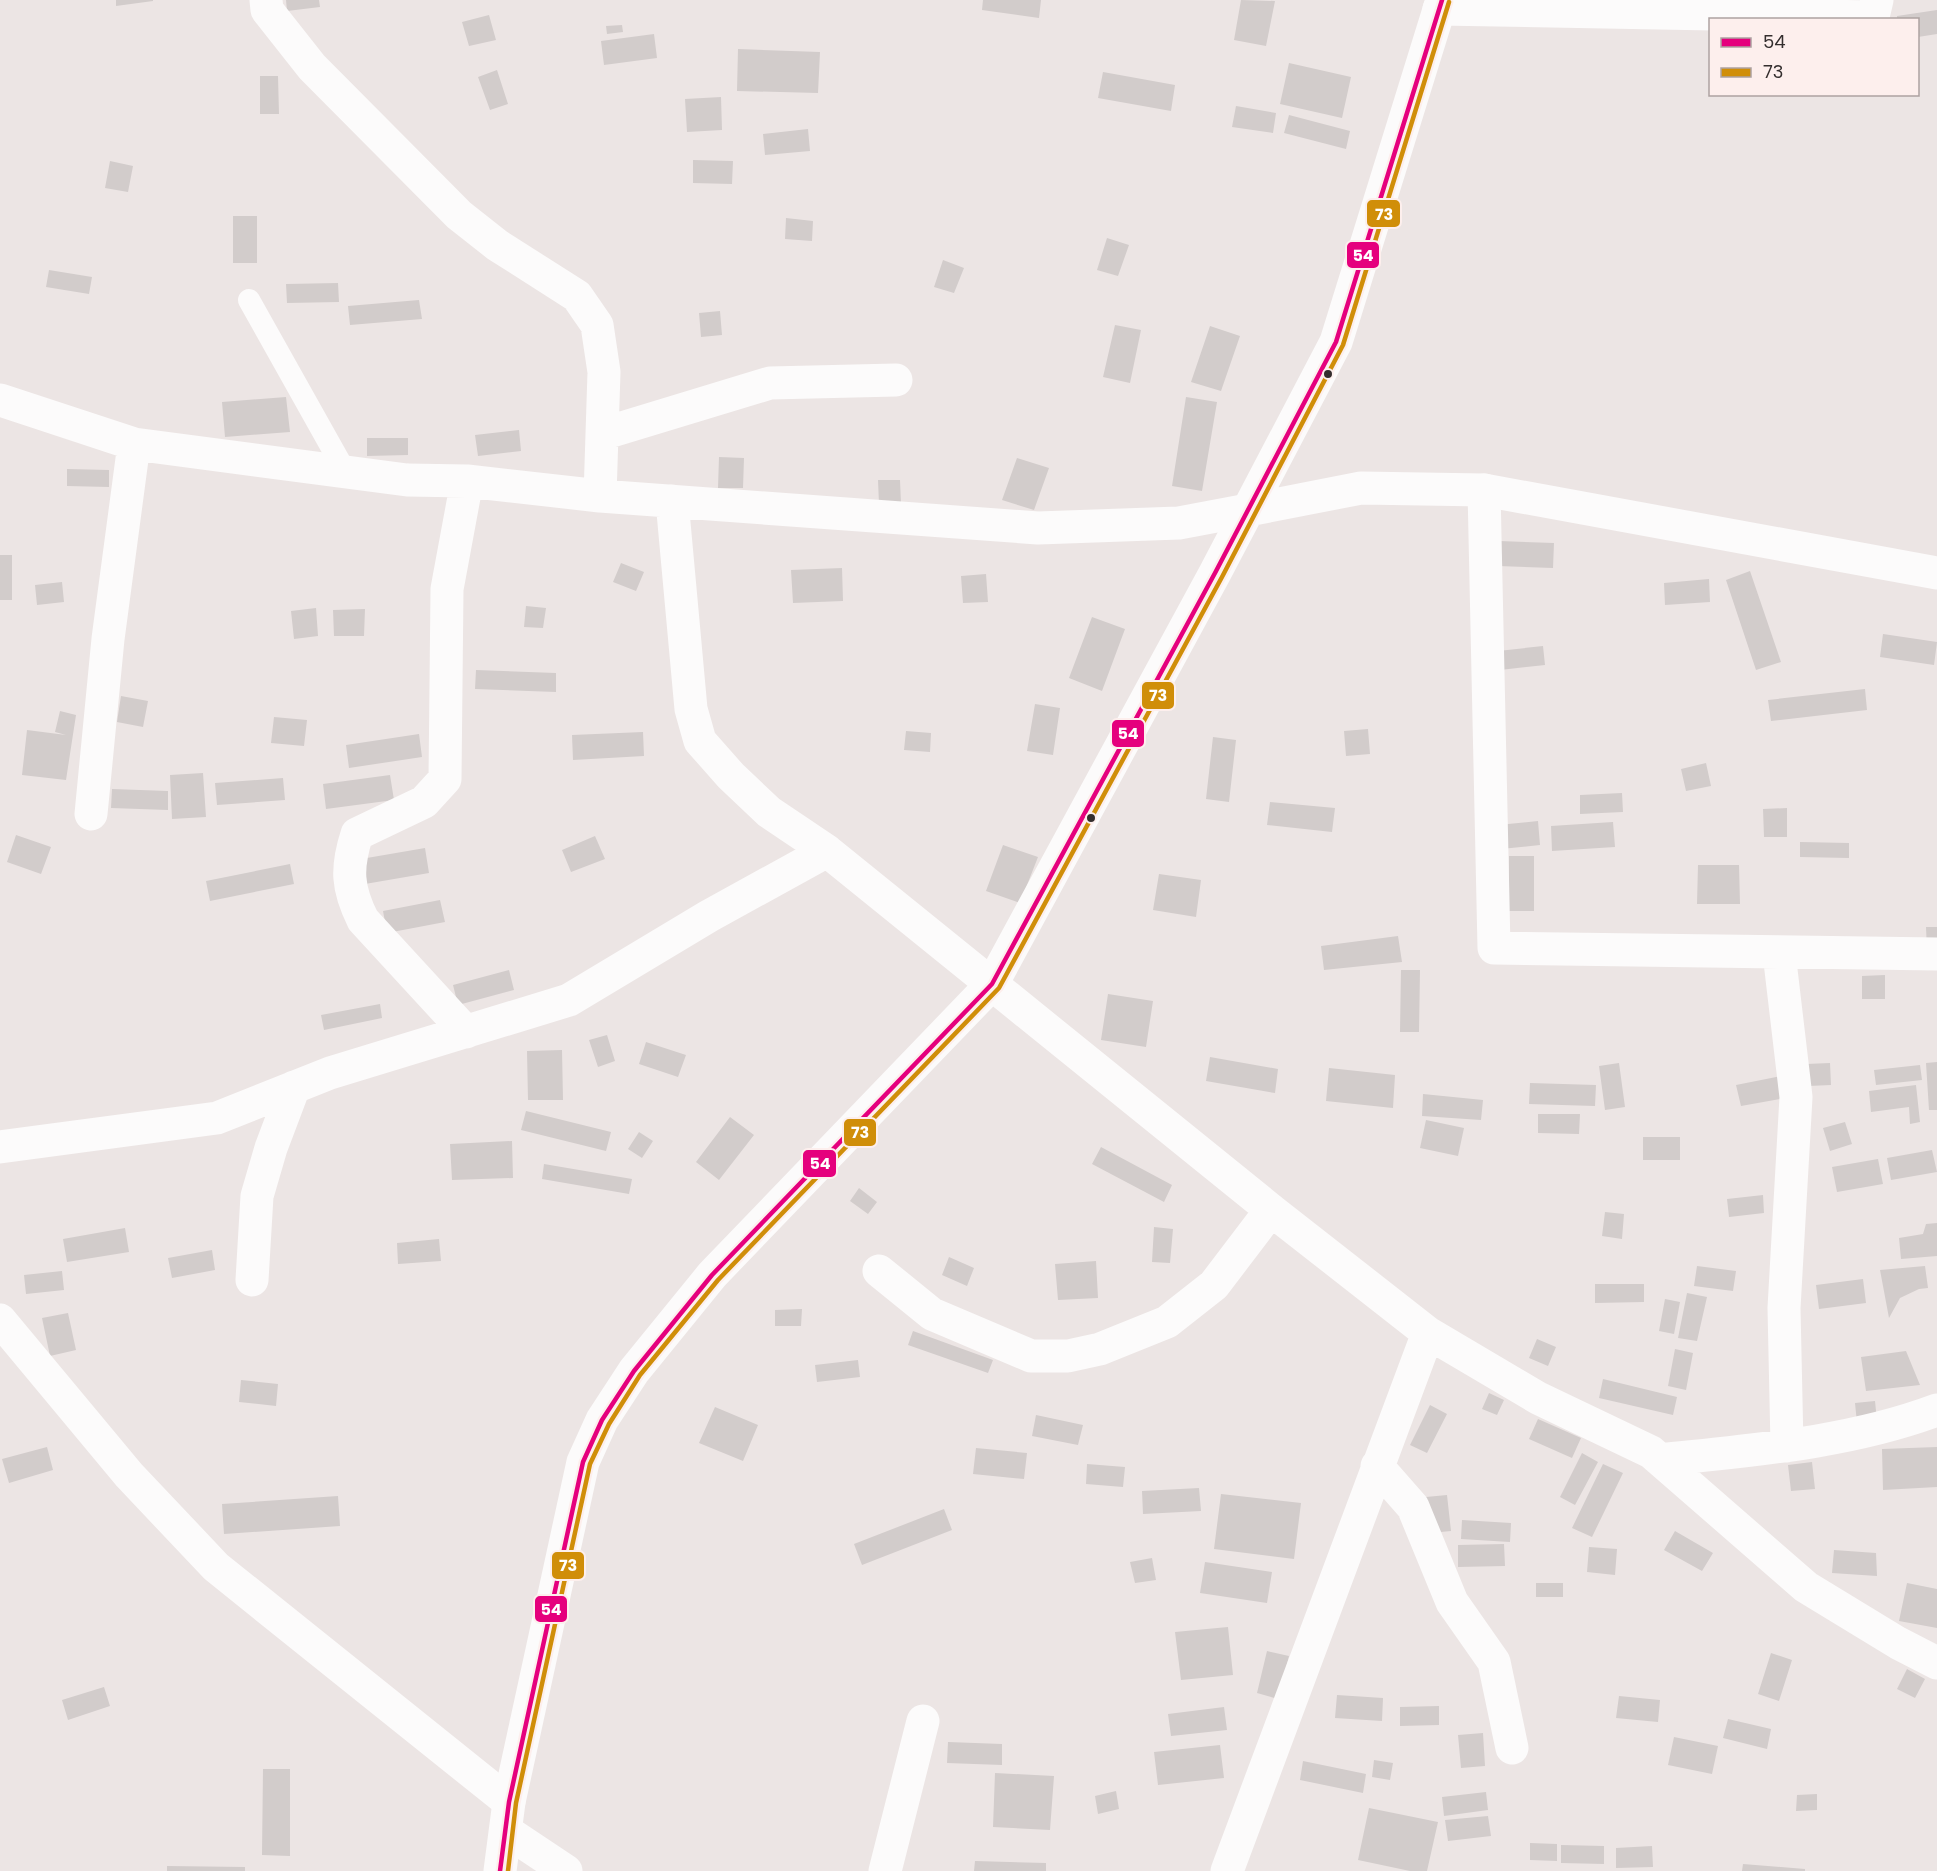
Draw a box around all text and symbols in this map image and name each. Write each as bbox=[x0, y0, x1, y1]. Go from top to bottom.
legend bbox=[1709, 18, 1919, 96]
text: 54 bbox=[1763, 29, 1786, 54]
text: 73 bbox=[1763, 59, 1783, 84]
line badge: 73 bbox=[1366, 199, 1401, 228]
text: 73 bbox=[1375, 203, 1393, 226]
line badge: 54 bbox=[1346, 241, 1380, 269]
text: 54 bbox=[1352, 244, 1374, 267]
unlabelled marker bbox=[1322, 368, 1334, 380]
line badge: 73 bbox=[1141, 681, 1175, 710]
text: 73 bbox=[1149, 684, 1167, 707]
line badge: 54 bbox=[1111, 719, 1145, 748]
text: 54 bbox=[1117, 722, 1139, 745]
unlabelled marker bbox=[1085, 812, 1097, 824]
line badge: 73 bbox=[843, 1118, 877, 1147]
text: 73 bbox=[851, 1121, 869, 1144]
line badge: 54 bbox=[802, 1149, 837, 1178]
text: 54 bbox=[809, 1152, 831, 1175]
line badge: 73 bbox=[551, 1551, 585, 1580]
text: 73 bbox=[559, 1554, 577, 1577]
line badge: 54 bbox=[534, 1595, 568, 1623]
text: 54 bbox=[540, 1598, 562, 1621]

